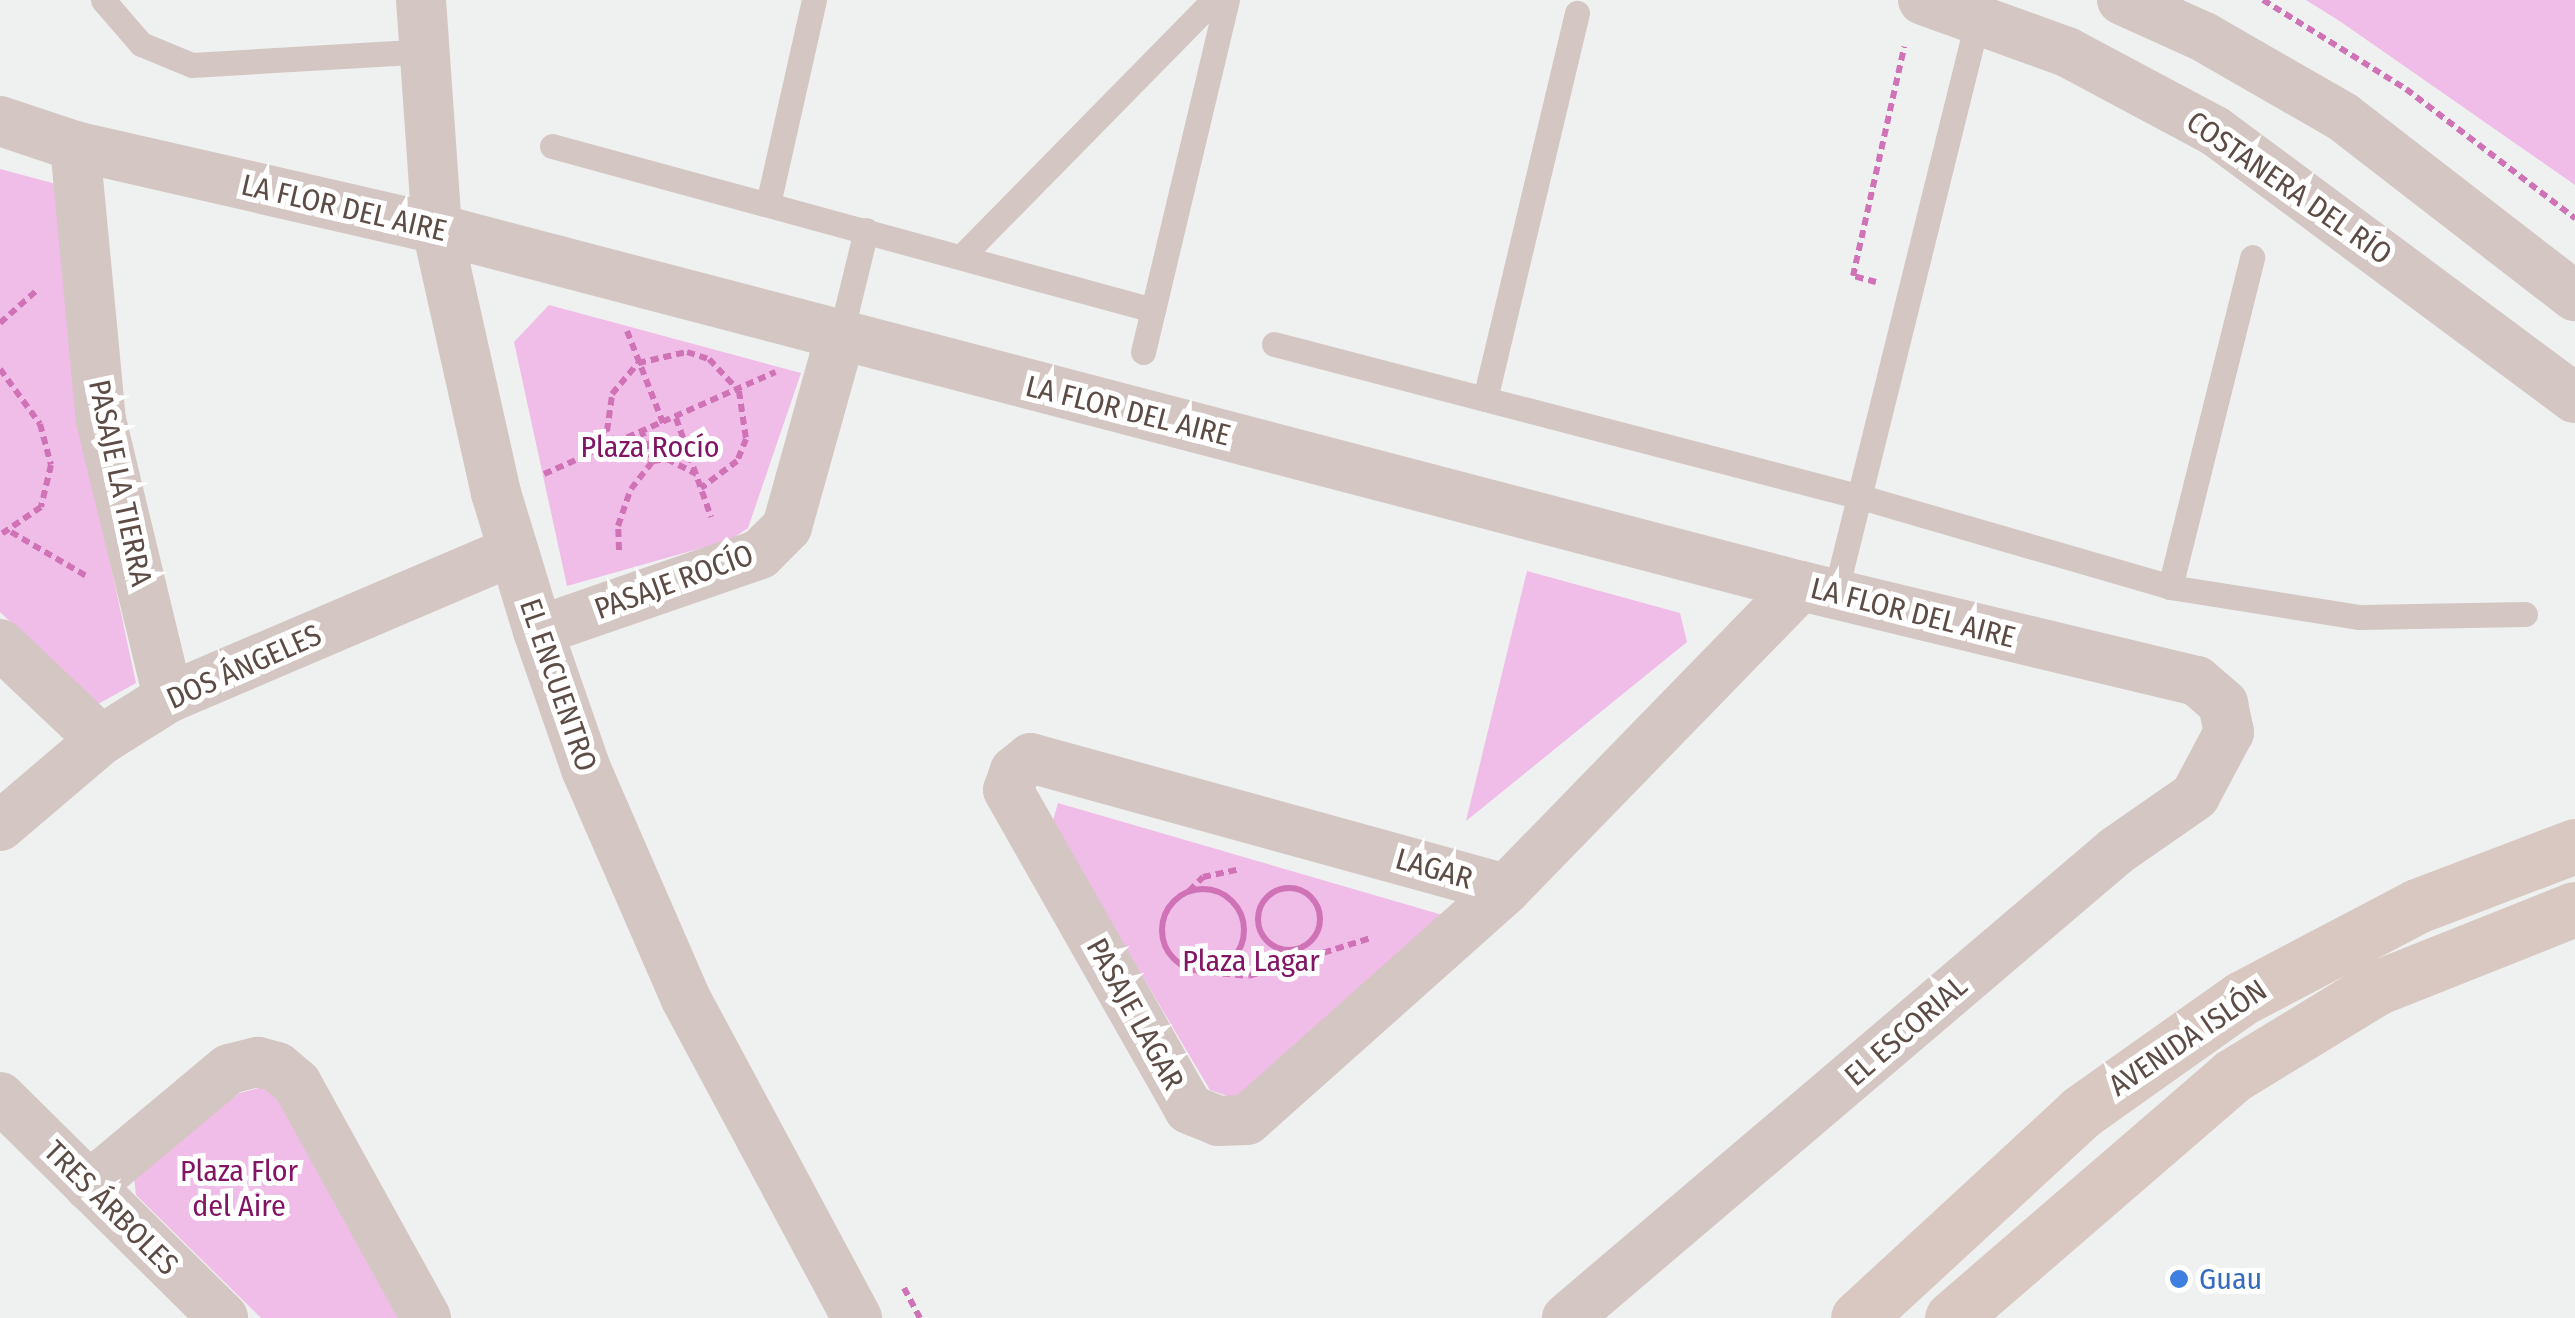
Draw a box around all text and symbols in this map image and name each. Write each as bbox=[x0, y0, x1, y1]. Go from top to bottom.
street label: COSTANERA DEL RÍO bbox=[2179, 104, 2399, 272]
street label: LA FLOR DEL AIRE bbox=[238, 167, 450, 249]
street label: LA FLOR DEL AIRE bbox=[1022, 368, 1234, 454]
street label: PASAJE LA TIERRA bbox=[81, 377, 159, 589]
park label: Plaza Rocío bbox=[581, 429, 719, 465]
street label: PASAJE ROCÍO bbox=[590, 537, 758, 627]
street label: LA FLOR DEL AIRE bbox=[1807, 570, 2019, 656]
street label: EL ENCUENTRO bbox=[512, 594, 604, 776]
street label: DOS ÁNGELES bbox=[161, 617, 327, 717]
street label: LAGAR bbox=[1392, 841, 1476, 897]
street label: PASAJE LAGAR bbox=[1079, 932, 1191, 1096]
park label: Plaza Lagar bbox=[1182, 943, 1320, 979]
street label: EL ESCORIAL bbox=[1838, 968, 1974, 1094]
street label: AVENIDA ISLÓN bbox=[2102, 972, 2274, 1104]
street label: TRES ÁRBOLES bbox=[36, 1133, 186, 1283]
park label: Plaza Flor del Aire bbox=[180, 1153, 298, 1224]
place label: Guau bbox=[2199, 1261, 2262, 1297]
marker: Guau bbox=[2168, 1268, 2190, 1290]

